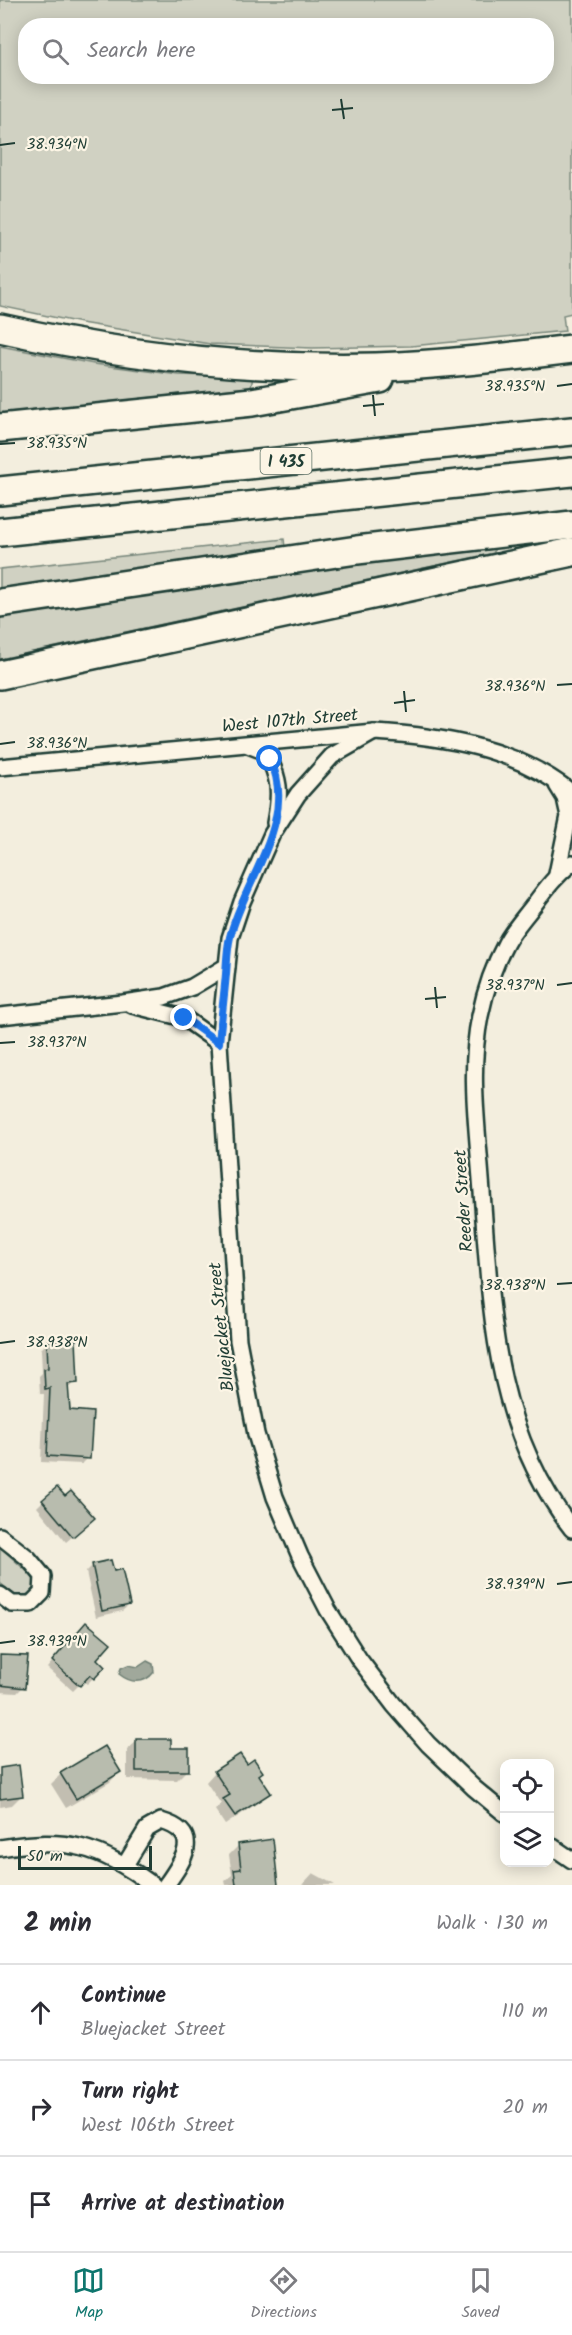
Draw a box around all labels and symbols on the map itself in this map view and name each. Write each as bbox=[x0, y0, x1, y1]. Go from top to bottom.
text: 38.934°N bbox=[27, 133, 87, 157]
text: 38.935°N bbox=[485, 375, 545, 399]
text: 38.935°N bbox=[27, 432, 87, 456]
road number: I 435 bbox=[260, 448, 312, 474]
text: 38.936°N bbox=[485, 675, 545, 699]
street label: West 107th Street bbox=[221, 701, 360, 742]
text: 38.936°N bbox=[27, 732, 87, 756]
route start bbox=[256, 745, 282, 771]
text: 38.937°N bbox=[485, 974, 545, 998]
route end bbox=[170, 1004, 196, 1030]
text: 38.937°N bbox=[27, 1031, 87, 1055]
street label: Reeder Street bbox=[446, 1148, 483, 1253]
street label: Bluejacket Street bbox=[201, 1260, 244, 1393]
text: 38.938°N bbox=[484, 1274, 546, 1298]
text: 38.938°N bbox=[26, 1331, 88, 1355]
text: 38.939°N bbox=[485, 1573, 545, 1597]
text: 38.939°N bbox=[27, 1630, 87, 1654]
scale bar bbox=[18, 1843, 152, 1870]

